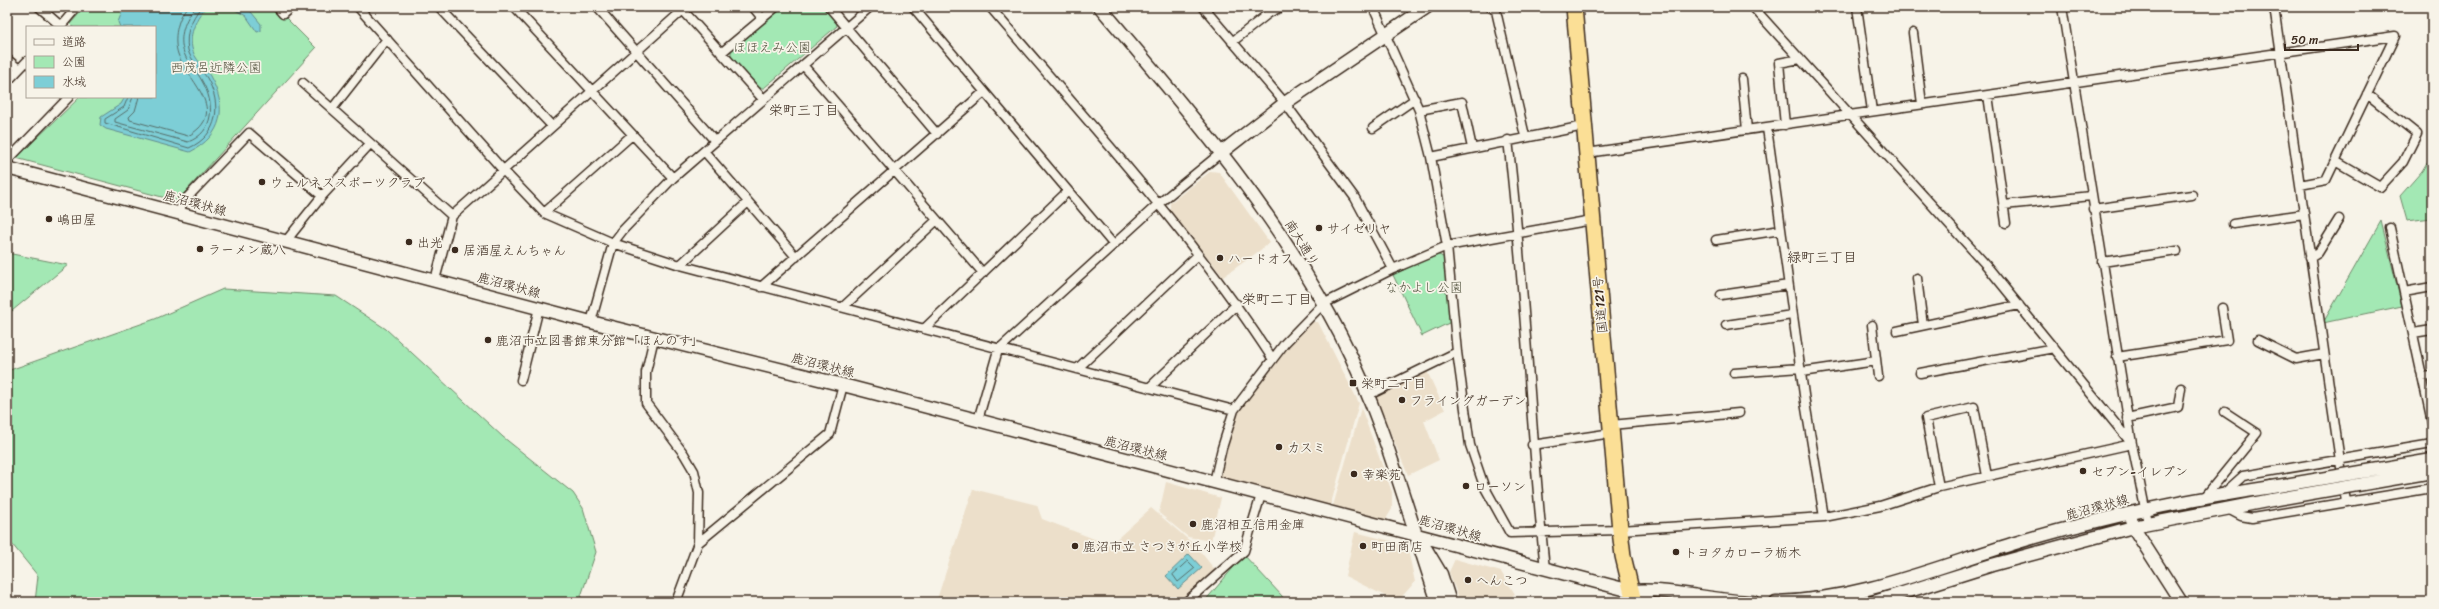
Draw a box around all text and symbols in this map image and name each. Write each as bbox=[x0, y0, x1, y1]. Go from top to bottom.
legend bbox=[26, 26, 156, 98]
scale bar bbox=[2285, 26, 2358, 52]
text: 50 m bbox=[2291, 29, 2318, 51]
text: 道路 bbox=[62, 31, 86, 53]
park label: ほほえみ公園 bbox=[733, 36, 811, 59]
text: 公園 bbox=[62, 51, 86, 73]
park label: 西茂呂近隣公園 bbox=[170, 56, 262, 79]
text: 水域 bbox=[62, 71, 86, 93]
district label: 栄町三丁目 bbox=[769, 98, 839, 123]
place label: ウェルネススポーツクラブ bbox=[270, 171, 425, 194]
marker: ウェルネススポーツクラブ bbox=[257, 177, 267, 187]
street label: 鹿沼環状線 bbox=[161, 183, 230, 223]
place label: 嶋田屋 bbox=[57, 208, 96, 231]
marker: 嶋田屋 bbox=[44, 214, 54, 224]
street label: 南大通り bbox=[1278, 215, 1326, 271]
place label: サイゼリヤ bbox=[1327, 217, 1391, 240]
marker: サイゼリヤ bbox=[1314, 223, 1324, 233]
place label: 出光 bbox=[417, 231, 443, 254]
marker: 出光 bbox=[404, 237, 414, 247]
place label: ラーメン蔵八 bbox=[208, 238, 286, 261]
place label: 居酒屋えんちゃん bbox=[463, 239, 566, 262]
marker: ラーメン蔵八 bbox=[195, 244, 205, 254]
marker: 居酒屋えんちゃん bbox=[450, 245, 460, 255]
district label: 緑町三丁目 bbox=[1787, 245, 1857, 270]
place label: ハードオフ bbox=[1228, 247, 1293, 270]
marker: ハードオフ bbox=[1215, 253, 1225, 263]
street label: 鹿沼環状線 bbox=[475, 265, 544, 305]
street label: 国道121号 bbox=[1586, 275, 1614, 335]
park label: なかよし公園 bbox=[1385, 276, 1463, 299]
district label: 栄町二丁目 bbox=[1242, 287, 1312, 312]
place label: 鹿沼市立図書館東分館「ほんのす」 bbox=[496, 329, 704, 352]
marker: 鹿沼市立図書館東分館「ほんのす」 bbox=[483, 335, 493, 345]
street label: 鹿沼環状線 bbox=[789, 346, 858, 384]
place label: 栄町二丁目 bbox=[1361, 372, 1426, 395]
marker: 栄町二丁目 bbox=[1348, 378, 1358, 388]
place label: フライングガーデン bbox=[1410, 389, 1526, 412]
marker: フライングガーデン bbox=[1397, 395, 1407, 405]
street label: 鹿沼環状線 bbox=[1102, 429, 1171, 467]
place label: カスミ bbox=[1287, 436, 1326, 459]
marker: カスミ bbox=[1274, 442, 1284, 452]
place label: セブン-イレブン bbox=[2091, 460, 2188, 483]
place label: 幸楽苑 bbox=[1362, 463, 1401, 486]
marker: セブン-イレブン bbox=[2078, 466, 2088, 476]
marker: 幸楽苑 bbox=[1349, 469, 1359, 479]
place label: ローソン bbox=[1474, 475, 1526, 498]
marker: ローソン bbox=[1461, 481, 1471, 491]
street label: 鹿沼環状線 bbox=[2063, 487, 2132, 527]
street label: 鹿沼環状線 bbox=[1416, 508, 1485, 548]
place label: 鹿沼相互信用金庫 bbox=[1201, 513, 1305, 536]
marker: 鹿沼相互信用金庫 bbox=[1188, 519, 1198, 529]
place label: 鹿沼市立 さつきが丘小学校 bbox=[1083, 535, 1242, 558]
place label: 町田商店 bbox=[1371, 535, 1423, 558]
marker: 鹿沼市立 さつきが丘小学校 bbox=[1070, 541, 1080, 551]
marker: 町田商店 bbox=[1358, 541, 1368, 551]
place label: トヨタカローラ栃木 bbox=[1684, 541, 1801, 564]
marker: トヨタカローラ栃木 bbox=[1671, 547, 1681, 557]
place label: へんこつ bbox=[1476, 569, 1528, 592]
marker: へんこつ bbox=[1463, 575, 1473, 585]

